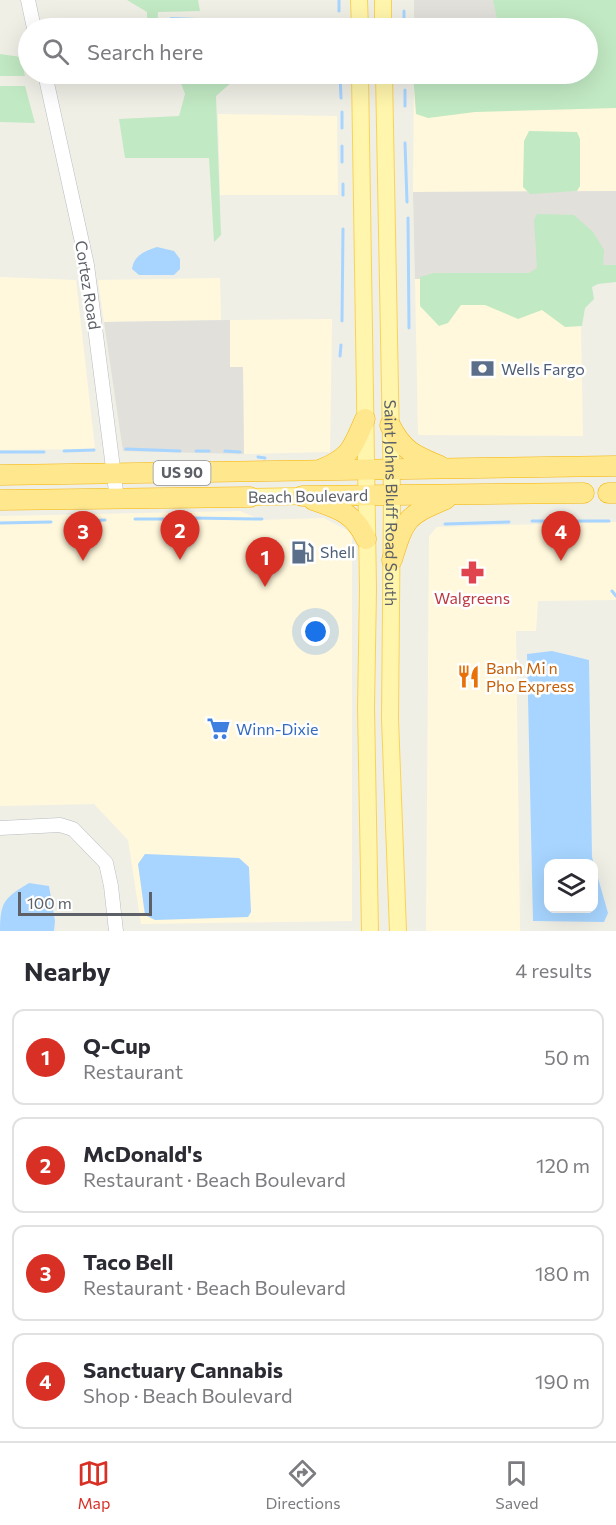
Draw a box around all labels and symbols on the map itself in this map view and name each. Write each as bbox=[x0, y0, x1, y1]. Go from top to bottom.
street label: Cortez Road bbox=[72, 239, 105, 331]
bank icon: Wells Fargo bbox=[470, 356, 496, 382]
place label: Wells Fargo bbox=[501, 359, 585, 378]
street label: Saint Johns Bluff Road South bbox=[381, 400, 402, 606]
road number: US 90 bbox=[154, 461, 210, 485]
street label: Beach Boulevard bbox=[248, 485, 368, 506]
pin: 2 bbox=[160, 510, 200, 560]
pin: 3 bbox=[64, 512, 103, 561]
pin: 4 bbox=[542, 512, 580, 561]
pin: 1 bbox=[246, 538, 284, 587]
fuel station icon: Shell bbox=[289, 539, 315, 565]
place label: Shell bbox=[320, 542, 355, 561]
pharmacy icon: Walgreens bbox=[459, 560, 485, 586]
place label: Walgreens bbox=[434, 588, 510, 607]
your location bbox=[301, 617, 330, 646]
place label: Banh Mi n Pho Express bbox=[486, 658, 574, 695]
restaurant icon: Banh Mi n Pho Express bbox=[455, 664, 481, 690]
supermarket icon: Winn-Dixie bbox=[205, 716, 231, 742]
place label: Winn-Dixie bbox=[236, 719, 319, 738]
scale bar bbox=[18, 889, 152, 916]

